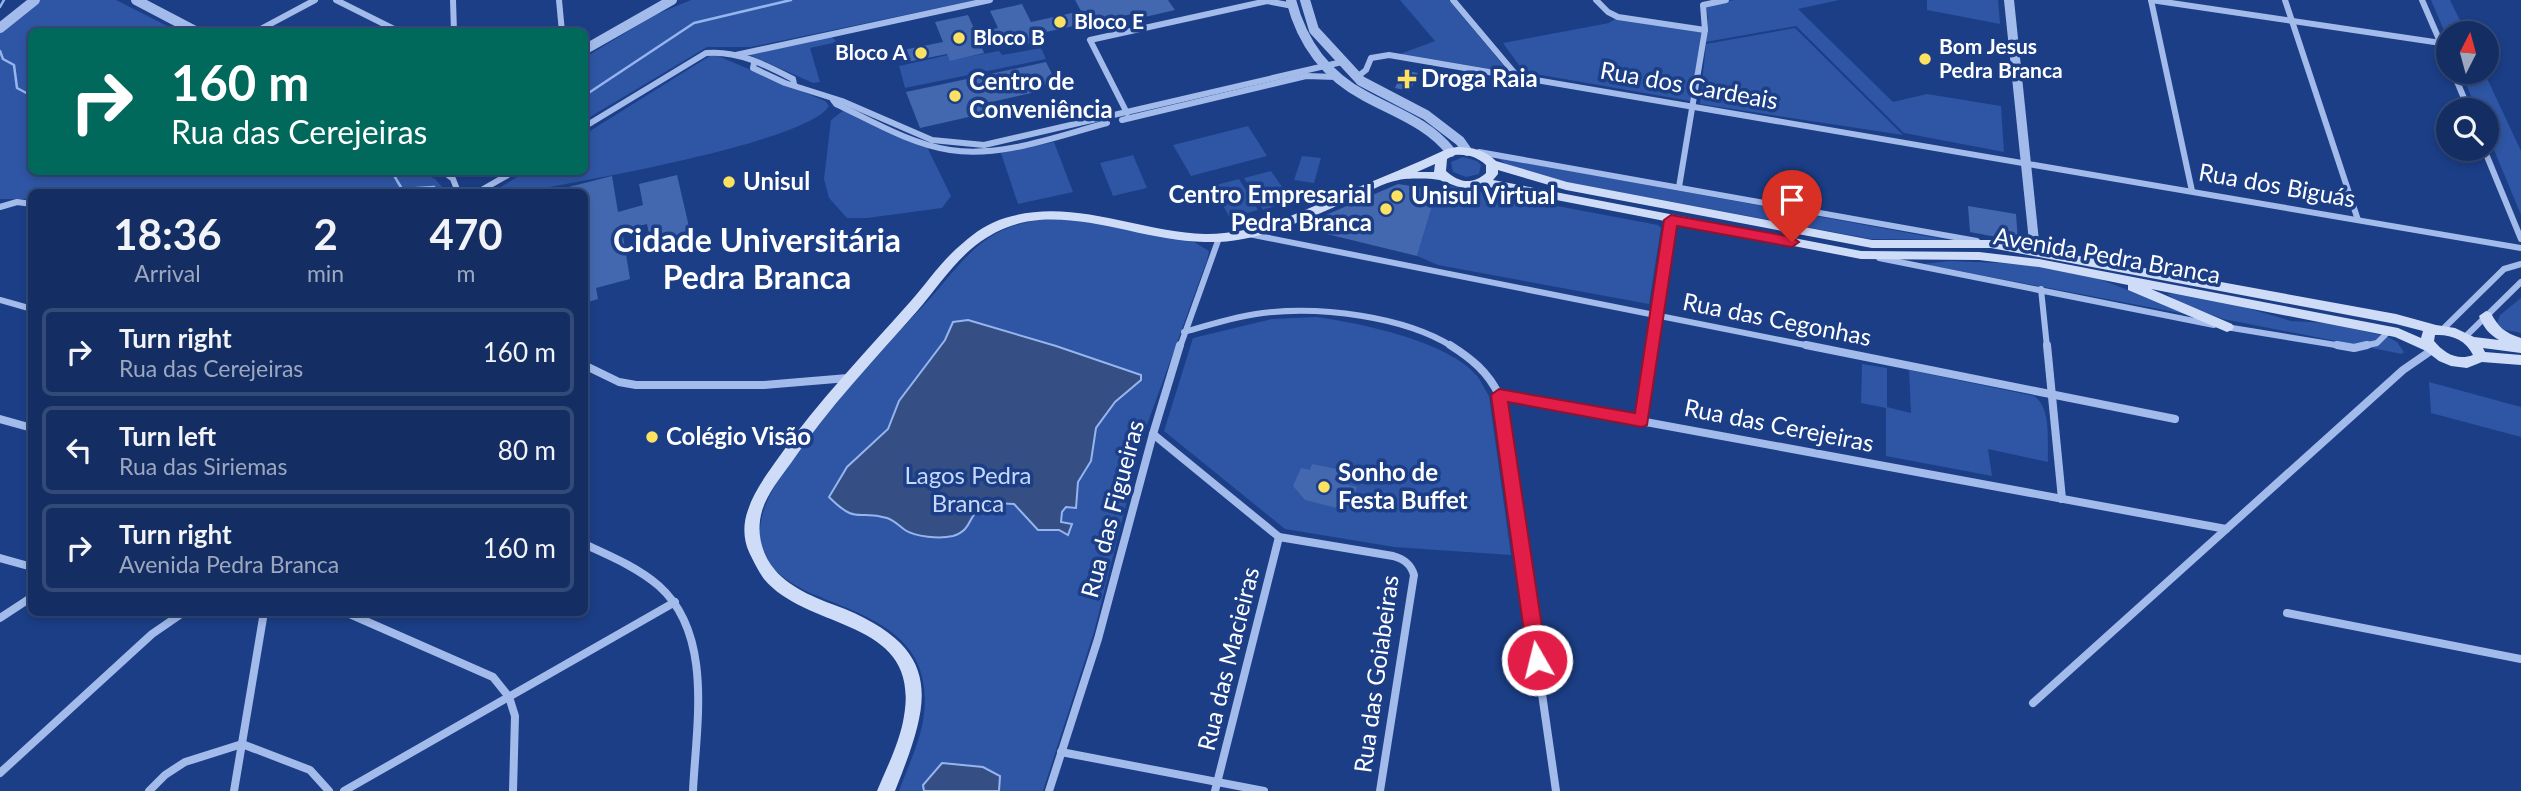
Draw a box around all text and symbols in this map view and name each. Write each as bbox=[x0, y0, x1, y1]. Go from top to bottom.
place label: Bloco E bbox=[1074, 8, 1144, 33]
marker: Bloco E bbox=[1052, 14, 1068, 30]
north arrow bbox=[2436, 21, 2499, 84]
map controls bbox=[2436, 21, 2499, 161]
place label: Bloco B bbox=[973, 24, 1045, 49]
marker: Bloco B bbox=[951, 30, 967, 46]
place label: Bom Jesus Pedra Branca bbox=[1939, 33, 2063, 82]
place label: Bloco A bbox=[835, 39, 907, 64]
marker: Bloco A bbox=[913, 45, 929, 61]
marker: Bom Jesus Pedra Branca bbox=[1917, 51, 1933, 67]
text: 160 m bbox=[171, 53, 309, 111]
street label: Rua dos Cardeais bbox=[1598, 55, 1780, 114]
icon: right bbox=[56, 56, 147, 147]
place label: Droga Raia bbox=[1421, 63, 1538, 92]
place label: Centro de Conveniência bbox=[969, 66, 1113, 123]
marker: Droga Raia bbox=[1399, 71, 1415, 87]
marker: Centro de Conveniência bbox=[947, 88, 963, 104]
button: search bbox=[2436, 98, 2499, 161]
text: Rua das Cerejeiras bbox=[171, 112, 427, 151]
street label: Rua dos Biguás bbox=[2197, 156, 2358, 213]
place label: Unisul bbox=[743, 166, 810, 195]
pin bbox=[1762, 170, 1822, 242]
marker: Unisul bbox=[721, 174, 737, 190]
place label: Centro Empresarial Pedra Branca bbox=[1168, 179, 1372, 236]
place label: Unisul Virtual bbox=[1411, 180, 1555, 209]
icon: arrive bbox=[1773, 181, 1811, 219]
marker: Unisul Virtual bbox=[1389, 188, 1405, 204]
marker: Centro Empresarial Pedra Branca bbox=[1378, 201, 1394, 217]
text: 18:36 bbox=[113, 209, 222, 259]
text: 2 bbox=[313, 209, 338, 259]
text: 470 bbox=[430, 209, 503, 259]
district label: Cidade Universitária Pedra Branca bbox=[613, 220, 901, 296]
street label: Avenida Pedra Branca bbox=[1992, 220, 2223, 289]
text: Arrival bbox=[134, 259, 201, 287]
text: min bbox=[307, 259, 344, 287]
text: m bbox=[457, 259, 476, 287]
street label: Rua das Cegonhas bbox=[1681, 286, 1874, 351]
text: Turn right bbox=[119, 322, 232, 354]
icon: right bbox=[60, 333, 98, 371]
text: 160 m bbox=[483, 336, 556, 368]
text: Rua das Cerejeiras bbox=[119, 354, 303, 382]
street label: Rua das Cerejeiras bbox=[1682, 392, 1876, 457]
street label: Rua das Figueiras bbox=[1074, 417, 1149, 600]
text: Turn left bbox=[119, 420, 216, 452]
place label: Colégio Visão bbox=[666, 421, 811, 450]
marker: Colégio Visão bbox=[644, 429, 660, 445]
icon: left bbox=[60, 431, 98, 469]
text: 80 m bbox=[498, 434, 556, 466]
text: Rua das Siriemas bbox=[119, 452, 287, 480]
place label: Sonho de Festa Buffet bbox=[1338, 457, 1468, 514]
park label: Lagos Pedra Branca bbox=[904, 460, 1032, 517]
marker: Sonho de Festa Buffet bbox=[1316, 479, 1332, 495]
text: Turn right bbox=[119, 518, 232, 550]
icon: right bbox=[60, 529, 98, 567]
text: 160 m bbox=[483, 532, 556, 564]
text: Avenida Pedra Branca bbox=[119, 550, 339, 578]
street label: Rua das Macieiras bbox=[1191, 564, 1264, 753]
street label: Rua das Goiabeiras bbox=[1347, 573, 1404, 775]
position arrow bbox=[1500, 623, 1574, 697]

